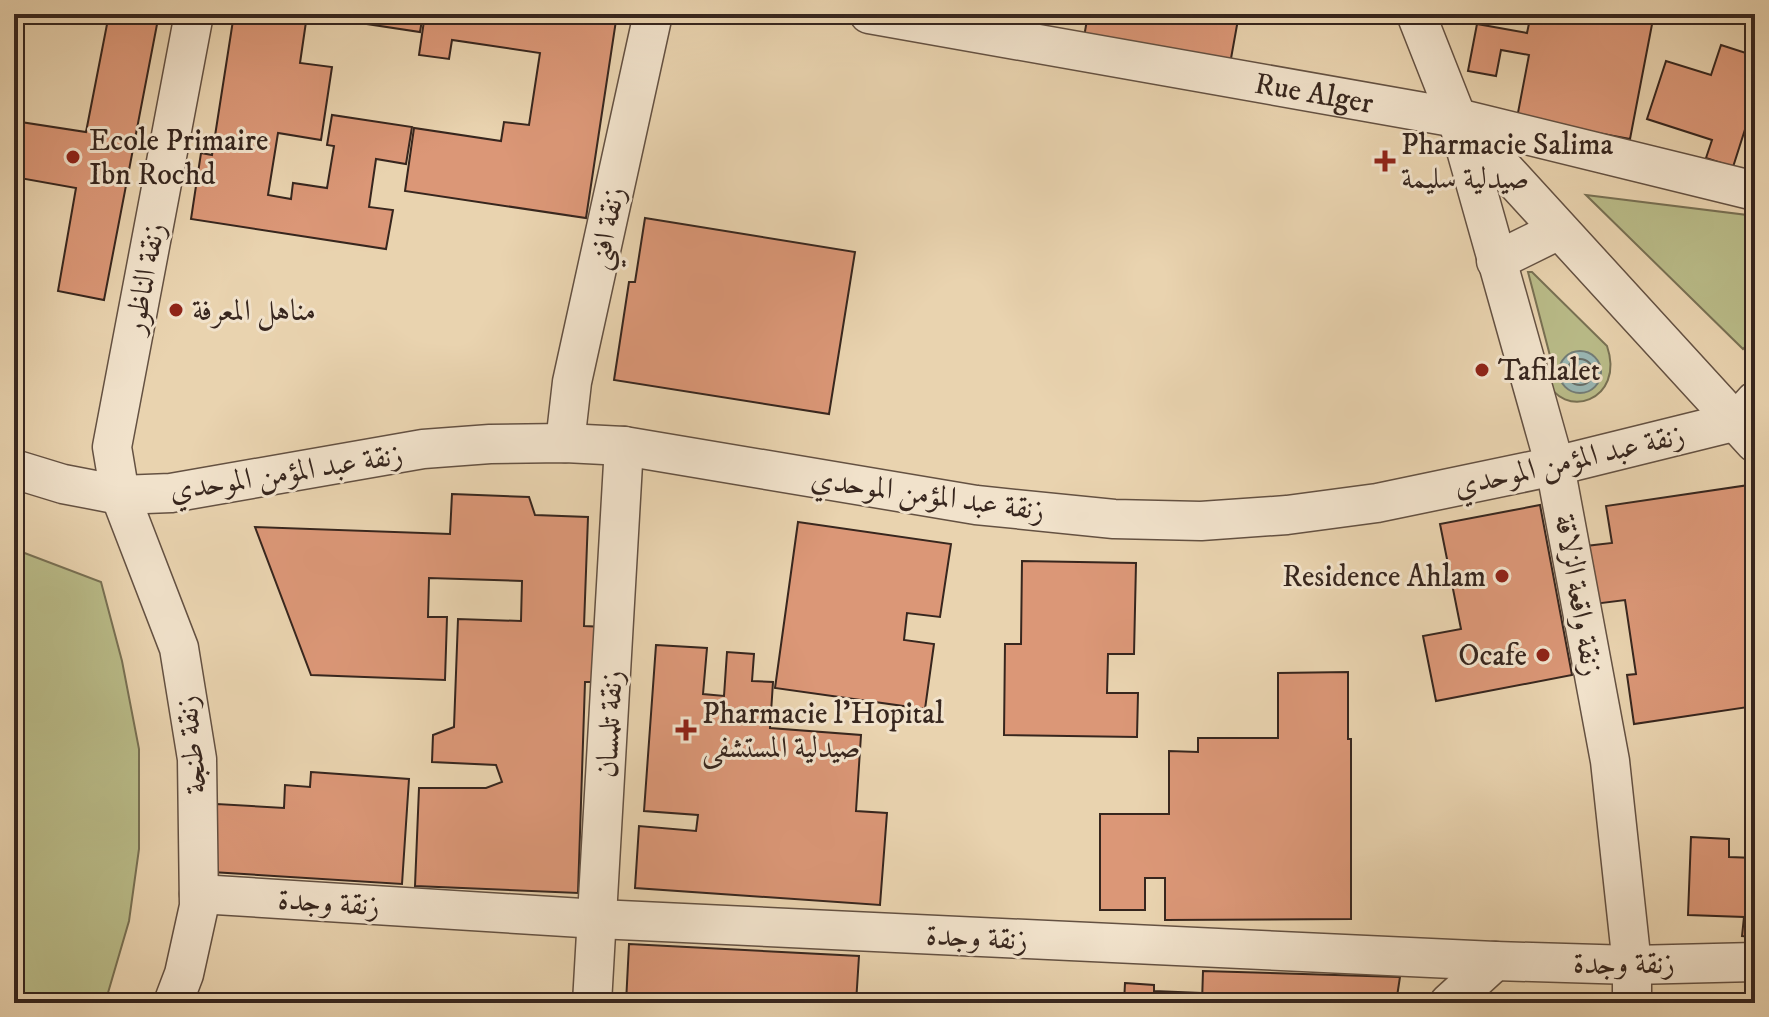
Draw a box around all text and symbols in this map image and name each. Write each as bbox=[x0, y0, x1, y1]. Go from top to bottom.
street label: Rue Alger bbox=[1252, 66, 1376, 123]
place label: Ecole Primaire Ibn Rochd bbox=[89, 123, 268, 194]
place label: Pharmacie Salima صيدلية سليمة bbox=[1401, 127, 1614, 198]
marker: Ecole Primaire Ibn Rochd bbox=[64, 148, 82, 166]
marker: Pharmacie Salima صيدلية سليمة bbox=[1376, 152, 1394, 170]
street label: زنقة افني bbox=[581, 183, 642, 275]
street label: زنقة الناظور bbox=[116, 220, 174, 340]
place label: مناهل المعرفة bbox=[192, 293, 316, 331]
marker: مناهل المعرفة bbox=[167, 301, 185, 319]
place label: Tafilalet bbox=[1498, 353, 1600, 390]
marker: Tafilalet bbox=[1473, 361, 1491, 379]
street label: زنقة عبد المؤمن الموحدي bbox=[1450, 417, 1689, 510]
street label: زنقة عبد المؤمن الموحدي bbox=[167, 437, 406, 514]
street label: زنقة عبد المؤمن الموحدي bbox=[808, 461, 1047, 534]
street label: زنقة واقعة الزلاقة bbox=[1545, 511, 1610, 679]
place label: Residence Ahlam bbox=[1282, 559, 1486, 596]
marker: Residence Ahlam bbox=[1493, 567, 1511, 585]
place label: Ocafe bbox=[1458, 638, 1527, 675]
marker: Ocafe bbox=[1534, 646, 1552, 664]
street label: زنقة تلمسان bbox=[589, 669, 632, 779]
street label: زنقة طنجة bbox=[169, 694, 216, 796]
place label: Pharmacie l'Hopital صيدلية المستشفى bbox=[702, 696, 944, 769]
marker: Pharmacie l'Hopital صيدلية المستشفى bbox=[677, 721, 695, 739]
street label: زنقة وجدة bbox=[277, 881, 381, 926]
street label: زنقة وجدة bbox=[925, 917, 1029, 960]
street label: زنقة وجدة bbox=[1573, 946, 1675, 983]

